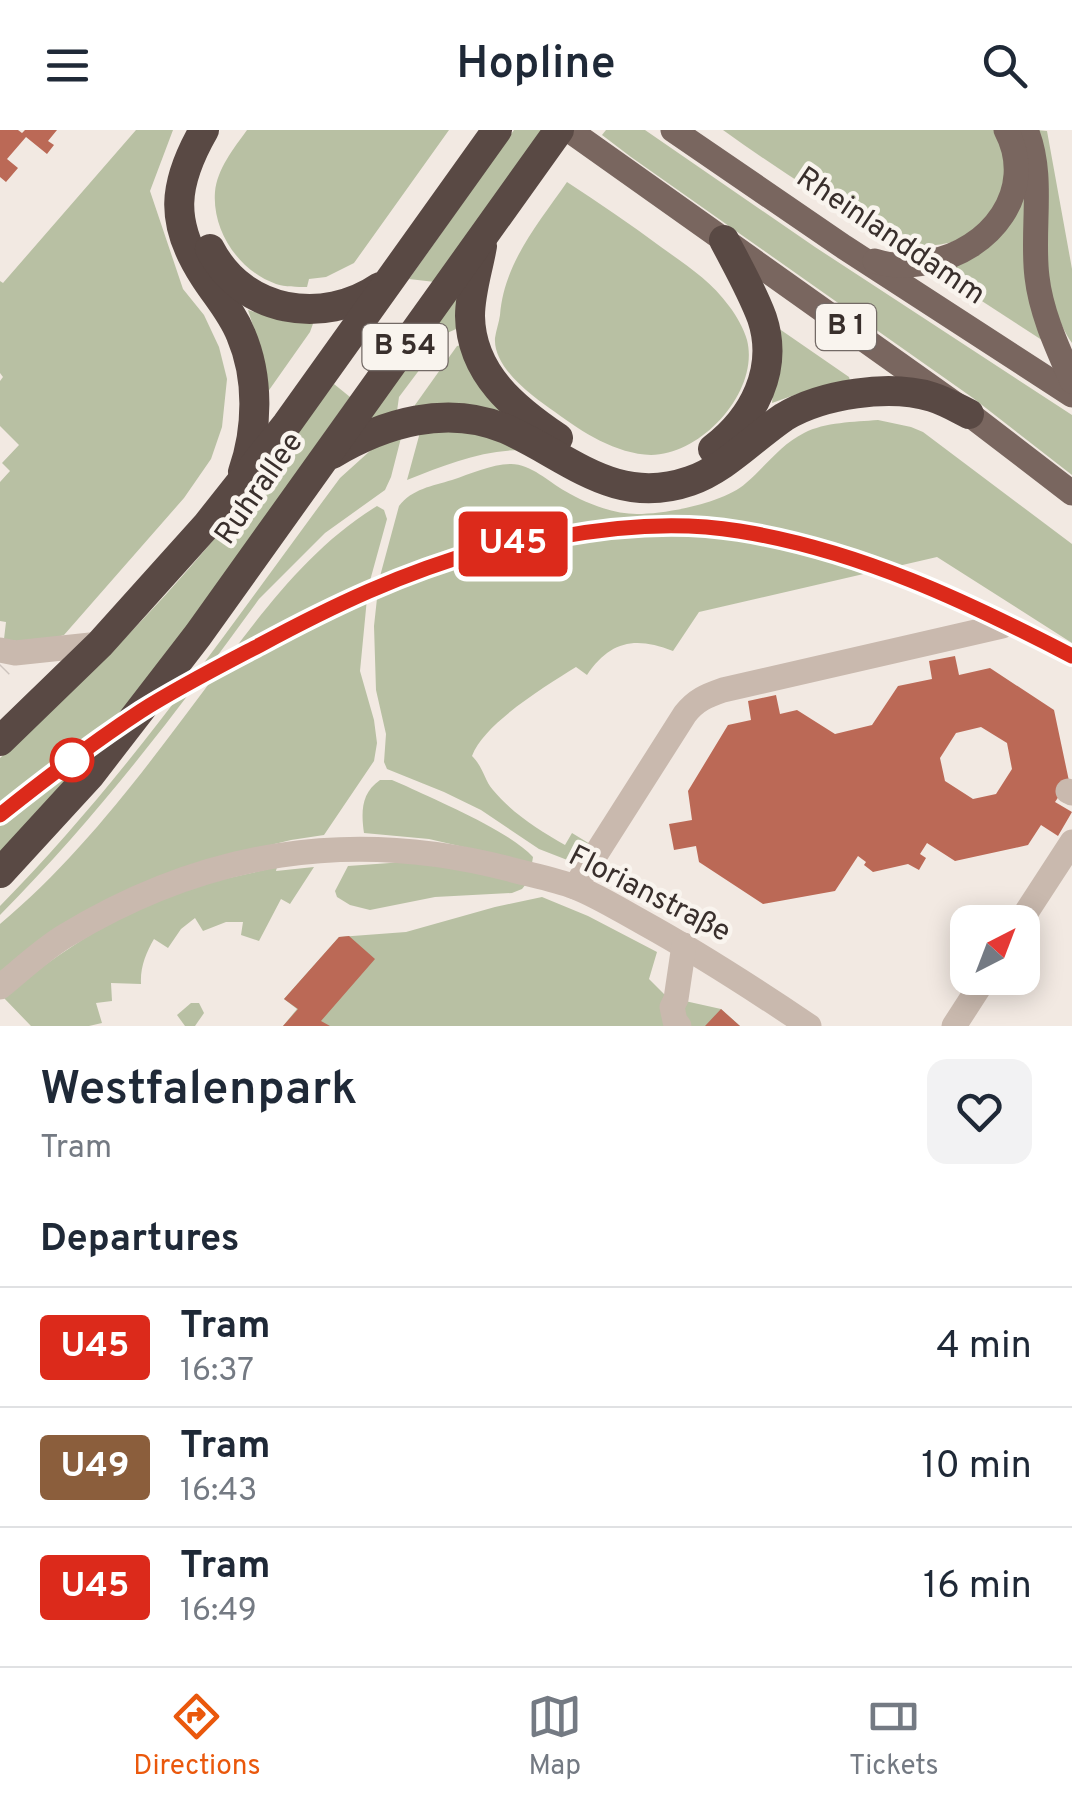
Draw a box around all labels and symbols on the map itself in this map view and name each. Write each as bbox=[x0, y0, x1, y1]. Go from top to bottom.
street label: Rheinlanddamm bbox=[788, 160, 992, 314]
road number: B 1 bbox=[816, 304, 876, 350]
road number: B 54 bbox=[362, 324, 448, 370]
street label: Ruhrallee bbox=[208, 426, 312, 552]
line badge: U45 bbox=[456, 512, 570, 576]
unlabelled marker bbox=[51, 739, 93, 781]
street label: Florianstraße bbox=[562, 838, 736, 952]
north arrow bbox=[950, 905, 1040, 995]

